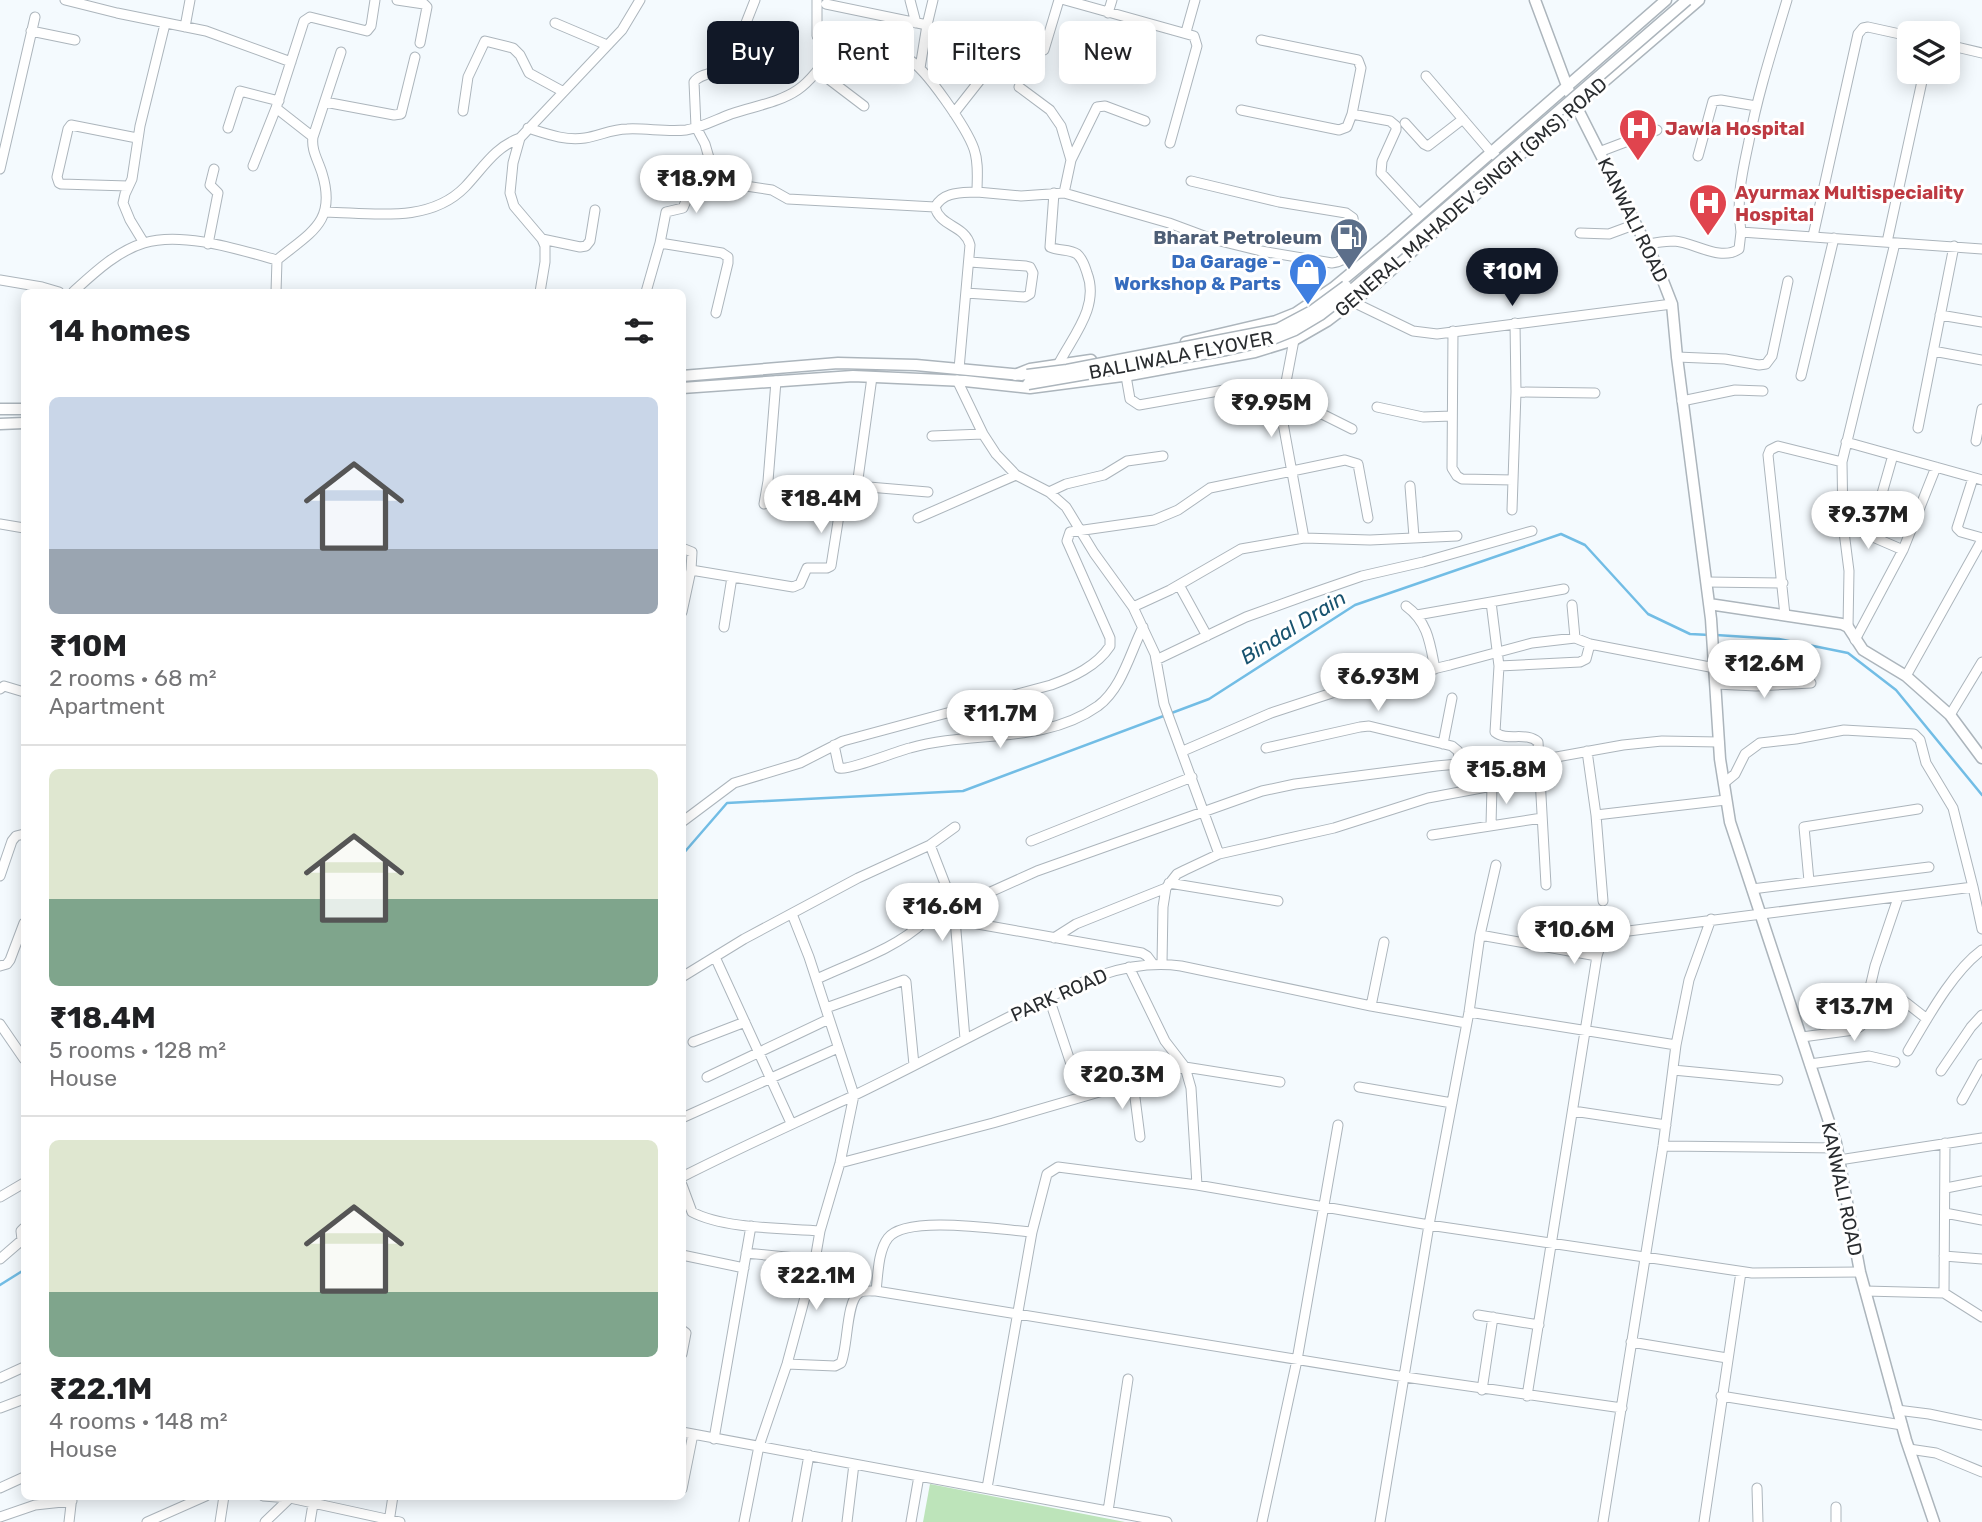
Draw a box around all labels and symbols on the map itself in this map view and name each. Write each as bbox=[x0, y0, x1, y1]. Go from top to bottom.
street label: GENERAL MAHADEV SINGH (GMS) ROAD bbox=[1330, 73, 1612, 321]
hospital icon: Jawla Hospital bbox=[1617, 107, 1659, 162]
place label: Jawla Hospital bbox=[1665, 117, 1805, 140]
street label: KANWALI ROAD bbox=[1593, 154, 1673, 286]
pin: ₹18.9M bbox=[639, 156, 753, 215]
place label: Ayurmax Multispeciality Hospital bbox=[1735, 181, 1965, 226]
hospital icon: Ayurmax Multispeciality Hospital bbox=[1687, 182, 1729, 237]
fuel station icon: Bharat Petroleum bbox=[1328, 216, 1370, 271]
place label: Bharat Petroleum bbox=[1153, 226, 1322, 249]
pin: ₹10M bbox=[1471, 248, 1553, 308]
place label: Da Garage - Workshop & Parts bbox=[1114, 250, 1281, 295]
shop icon: Da Garage - Workshop & Parts bbox=[1287, 251, 1329, 306]
street label: BALLIWALA FLYOVER bbox=[1087, 326, 1275, 384]
pin: ₹9.95M bbox=[1214, 380, 1328, 439]
pin: ₹18.4M bbox=[764, 476, 878, 535]
pin: ₹9.37M bbox=[1811, 491, 1925, 551]
water label: Bindal Drain bbox=[1236, 585, 1350, 669]
pin: ₹12.6M bbox=[1707, 640, 1821, 700]
pin: ₹6.93M bbox=[1321, 654, 1435, 713]
pin: ₹11.7M bbox=[943, 690, 1057, 750]
pin: ₹15.8M bbox=[1449, 746, 1563, 806]
pin: ₹16.6M bbox=[885, 884, 999, 943]
pin: ₹10.6M bbox=[1517, 906, 1631, 966]
street label: PARK ROAD bbox=[1007, 963, 1111, 1027]
pin: ₹13.7M bbox=[1797, 984, 1911, 1043]
pin: ₹20.3M bbox=[1065, 1052, 1179, 1111]
street label: KANWALI ROAD bbox=[1817, 1120, 1867, 1258]
pin: ₹22.1M bbox=[759, 1252, 873, 1312]

